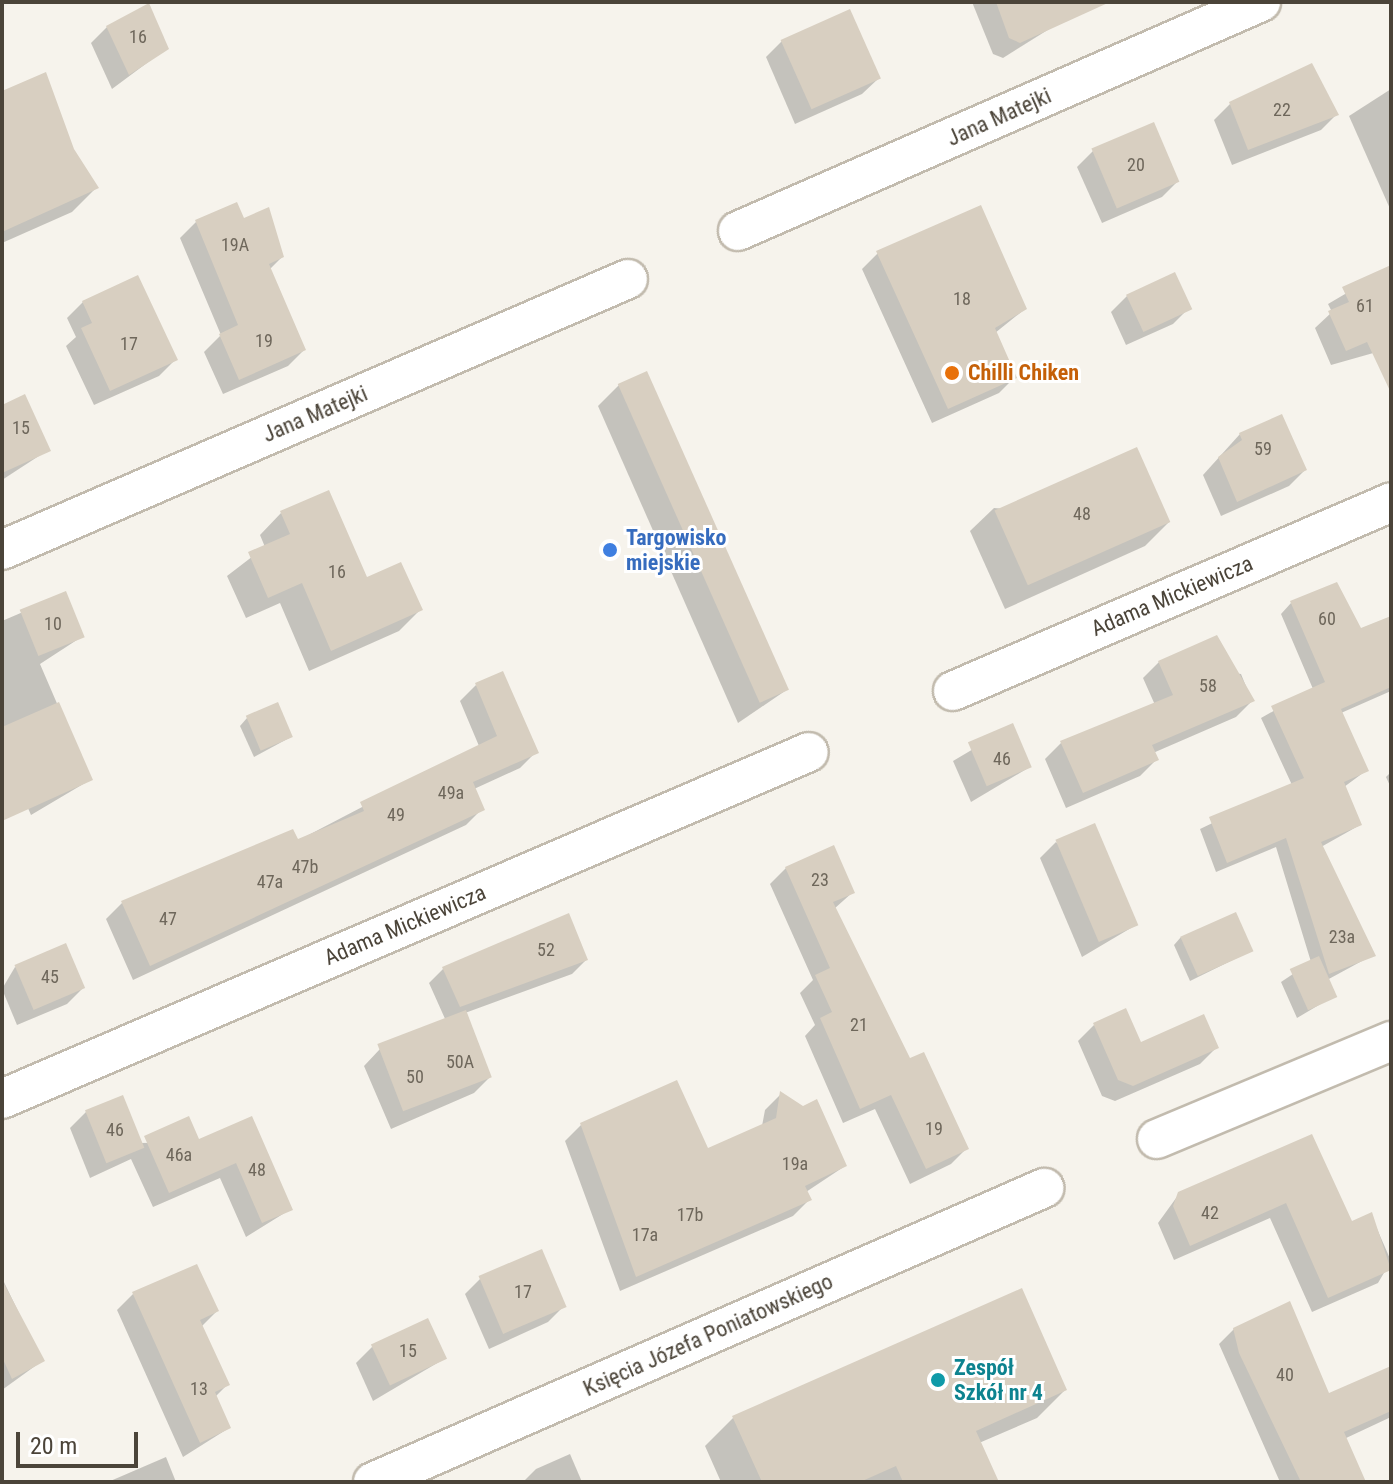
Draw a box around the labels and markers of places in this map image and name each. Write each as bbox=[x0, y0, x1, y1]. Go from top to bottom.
place label: Chilli Chiken bbox=[968, 360, 1079, 386]
marker: Chilli Chiken bbox=[943, 364, 961, 382]
place label: Targowisko miejskie bbox=[626, 524, 727, 576]
marker: Targowisko miejskie bbox=[601, 541, 619, 559]
place label: Zespół Szkół nr 4 bbox=[954, 1354, 1043, 1406]
marker: Zespół Szkół nr 4 bbox=[929, 1371, 947, 1389]

